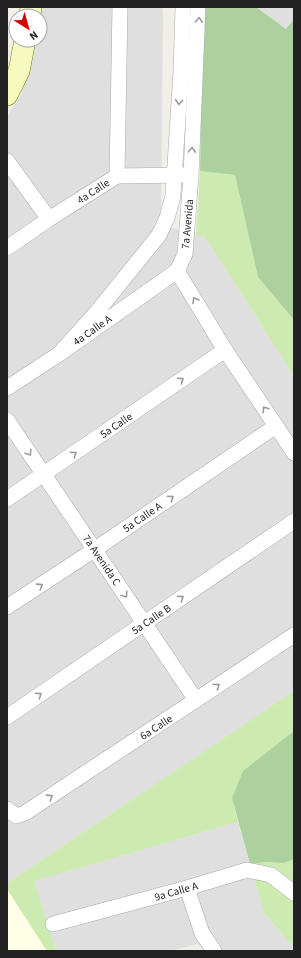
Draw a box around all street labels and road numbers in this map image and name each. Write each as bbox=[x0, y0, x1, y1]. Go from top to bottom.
street label: 4a Calle bbox=[74, 175, 113, 208]
street label: 7a Avenida bbox=[178, 198, 197, 250]
street label: 4a Calle A bbox=[70, 312, 115, 349]
street label: 5a Calle bbox=[97, 409, 136, 442]
street label: 5a Calle A bbox=[120, 499, 165, 536]
street label: 7a Avenida C bbox=[79, 532, 124, 589]
street label: 5a Calle B bbox=[129, 600, 174, 638]
street label: 6a Calle bbox=[137, 711, 176, 744]
street label: 9a Calle A bbox=[153, 878, 200, 905]

